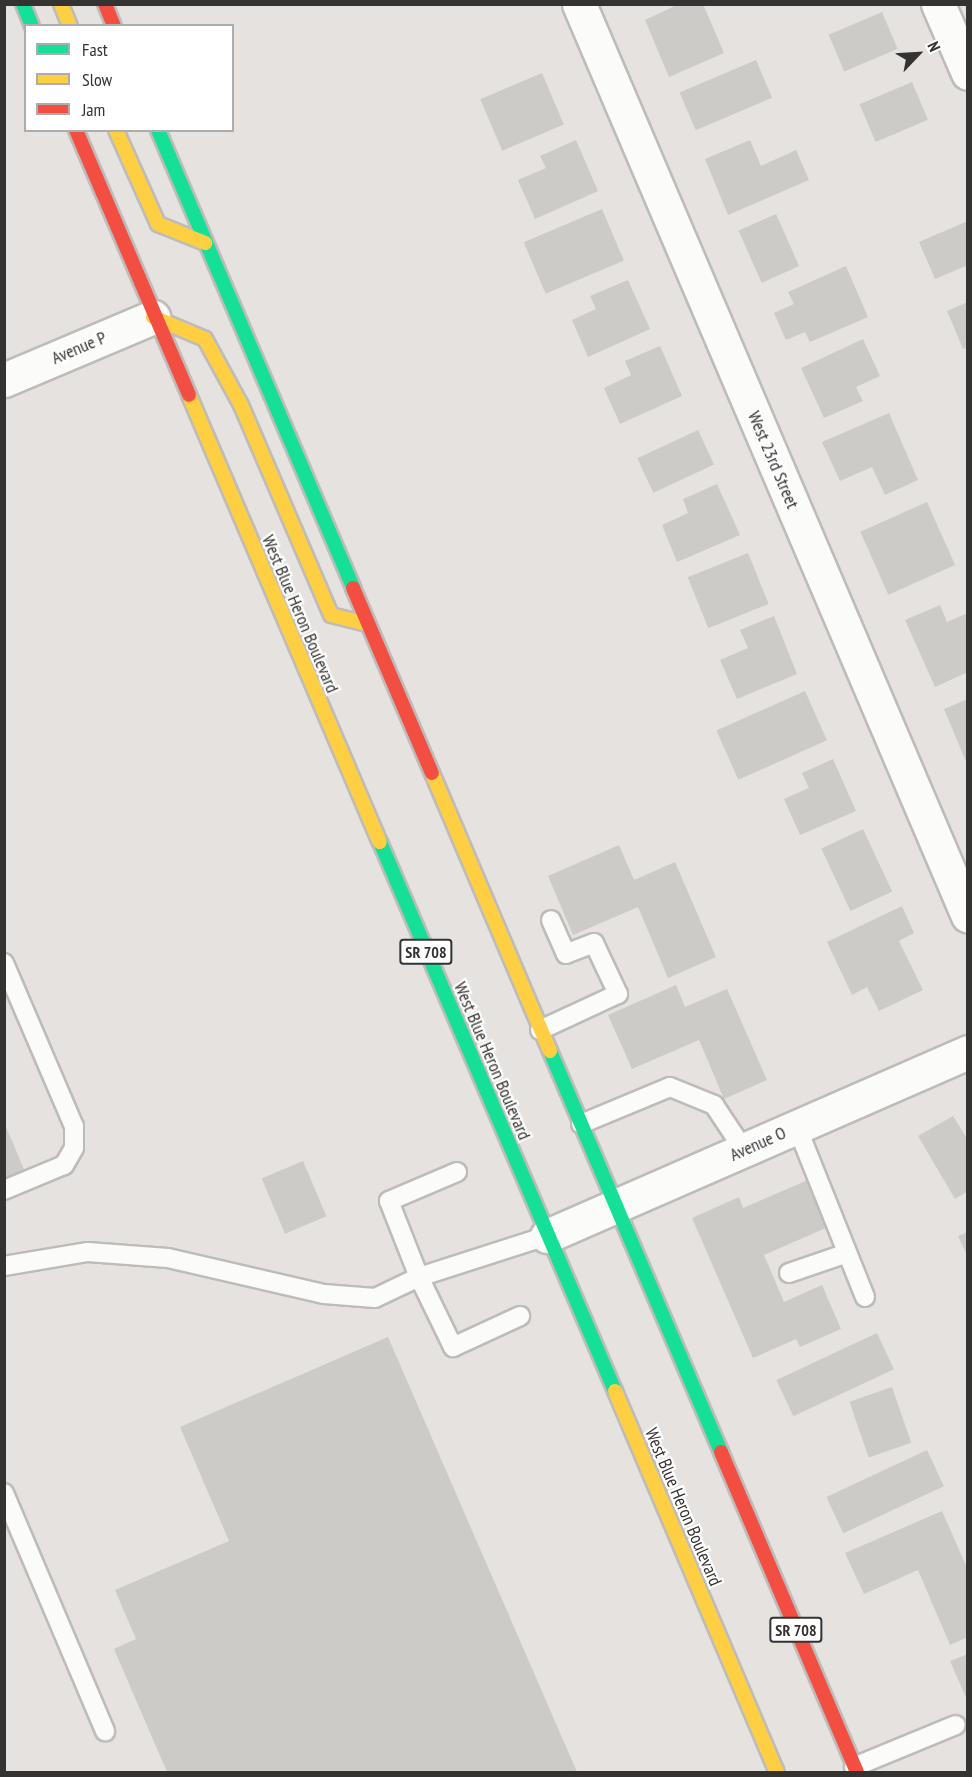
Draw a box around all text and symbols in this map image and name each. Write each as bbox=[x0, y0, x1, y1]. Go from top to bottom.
legend bbox=[24, 24, 234, 132]
north arrow bbox=[888, 24, 948, 84]
text: Fast bbox=[82, 38, 108, 61]
text: N bbox=[923, 38, 945, 55]
text: Slow bbox=[82, 68, 112, 91]
text: Jam bbox=[82, 98, 105, 121]
street label: Avenue P bbox=[48, 327, 110, 369]
street label: West 23rd Street bbox=[743, 408, 803, 512]
street label: West Blue Heron Boulevard bbox=[257, 532, 343, 696]
road number: SR 708 bbox=[399, 939, 453, 965]
street label: West Blue Heron Boulevard bbox=[449, 979, 535, 1143]
street label: Avenue O bbox=[727, 1122, 789, 1166]
street label: West Blue Heron Boulevard bbox=[640, 1425, 726, 1589]
road number: SR 708 bbox=[769, 1617, 823, 1643]

